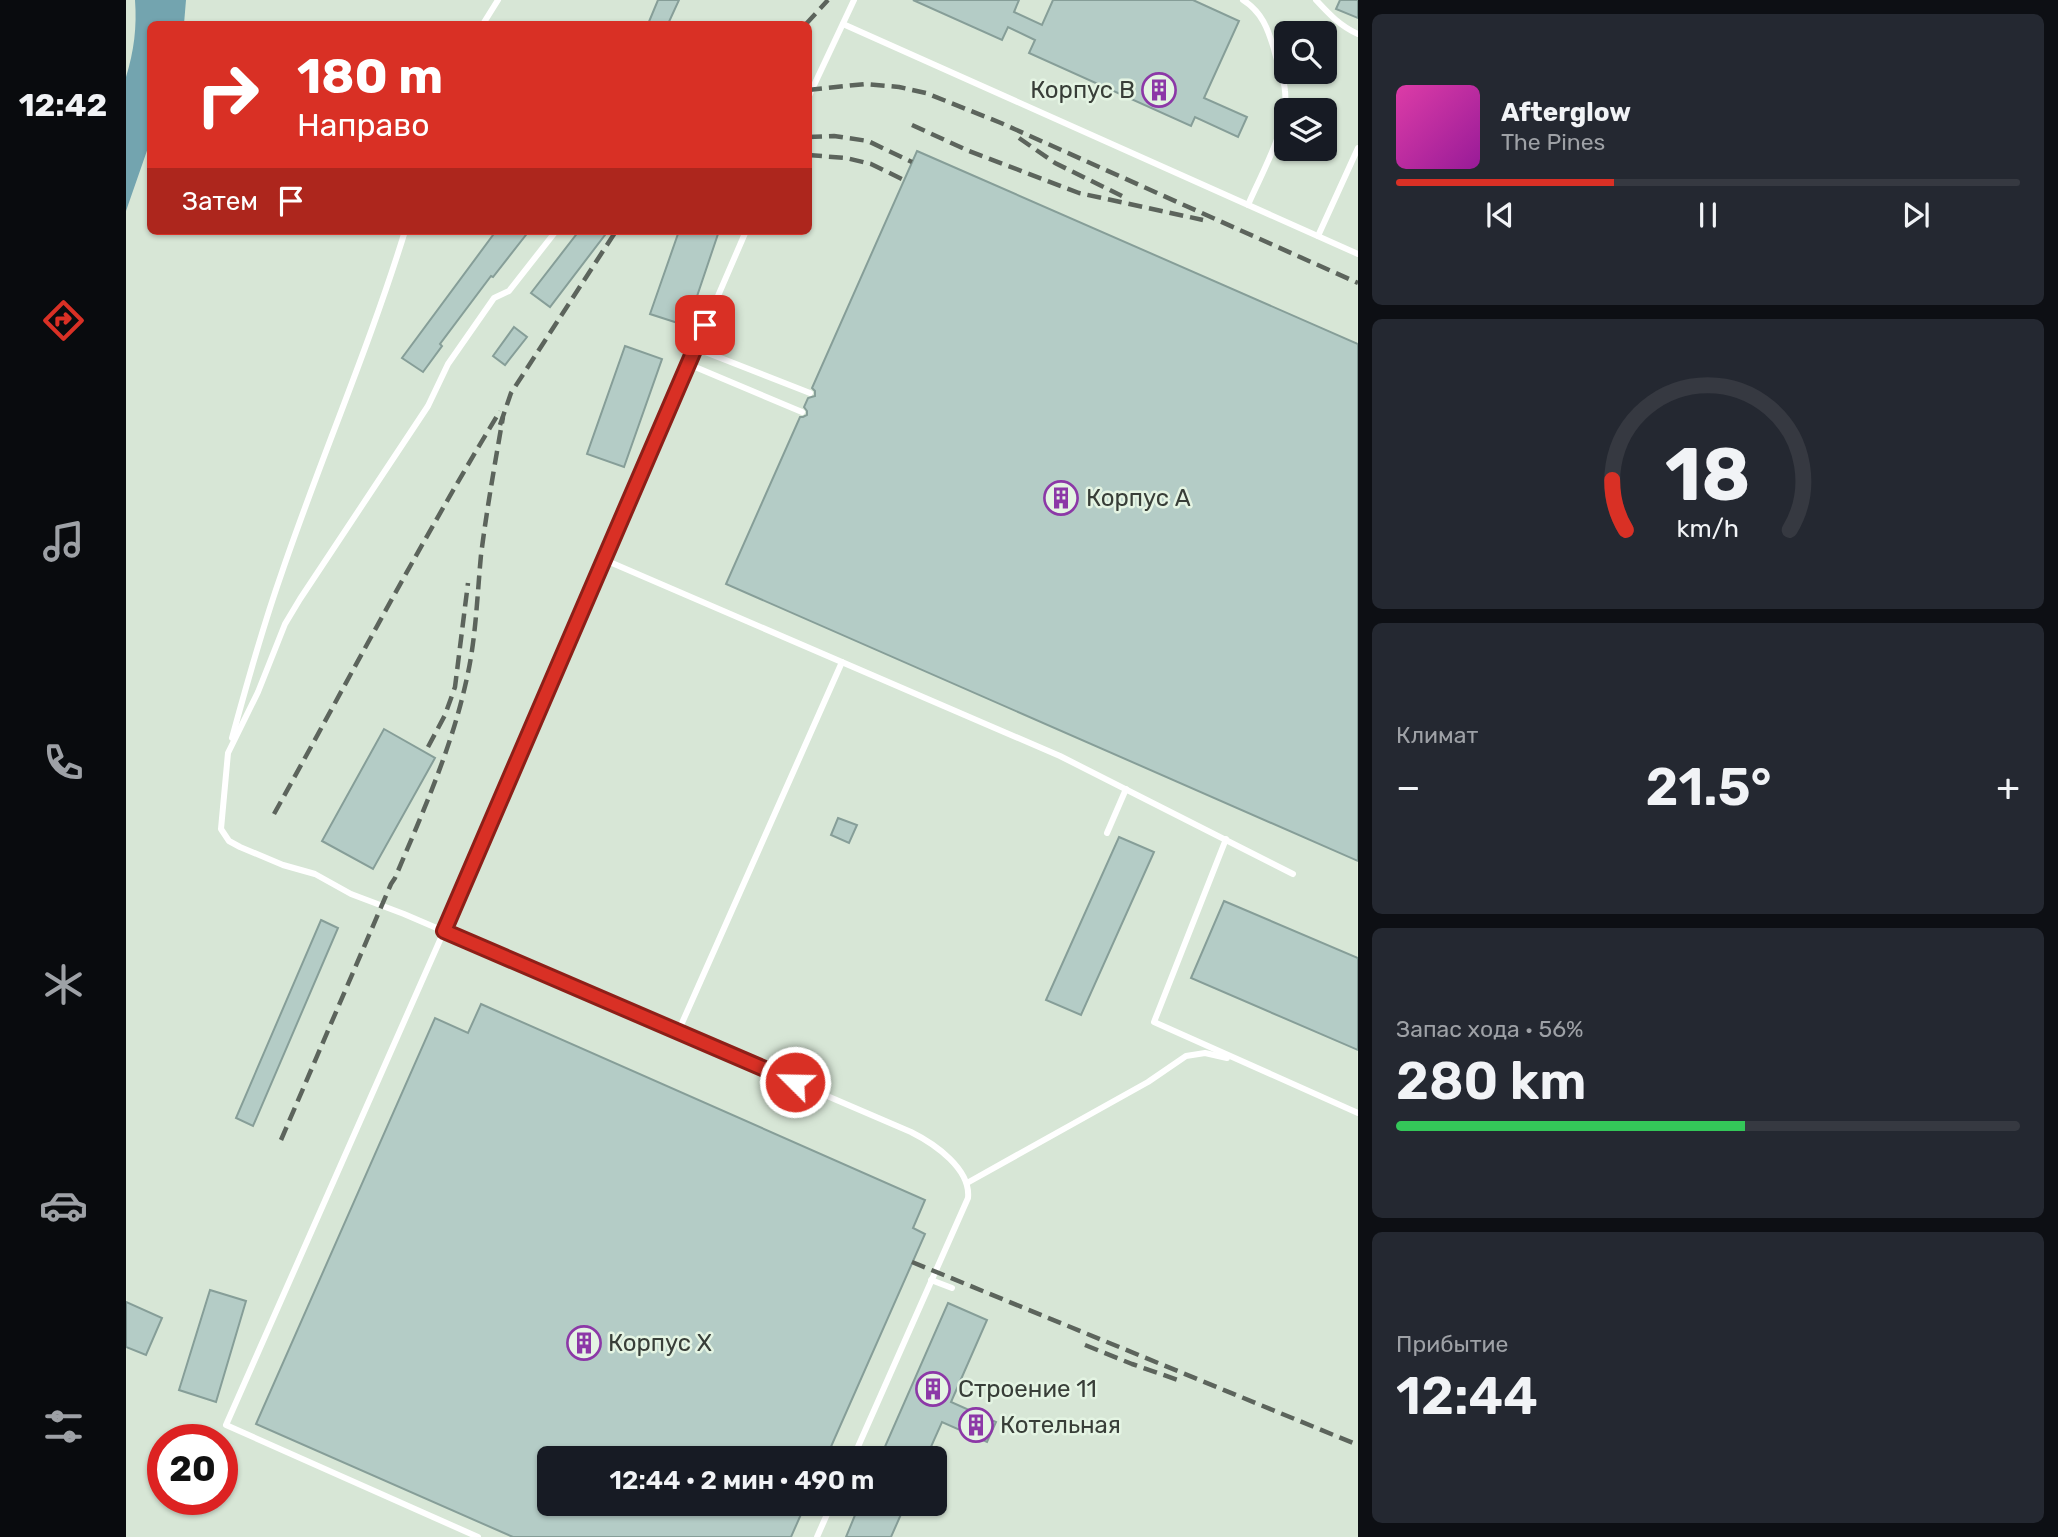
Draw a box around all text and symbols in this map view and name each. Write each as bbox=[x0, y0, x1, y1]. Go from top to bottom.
map controls bbox=[1274, 21, 1337, 161]
button: search bbox=[1274, 21, 1337, 84]
text: 180 m bbox=[297, 47, 443, 105]
icon: right bbox=[182, 49, 273, 140]
building icon: Корпус В bbox=[1140, 71, 1178, 109]
place label: Корпус В bbox=[1030, 76, 1135, 104]
text: 12:42 bbox=[19, 86, 107, 124]
text: Afterglow bbox=[1501, 97, 1631, 128]
button: layers bbox=[1274, 98, 1337, 161]
text: Направо bbox=[297, 106, 430, 144]
text: The Pines bbox=[1501, 128, 1605, 156]
icon: arrive bbox=[272, 182, 310, 220]
text: Затем bbox=[182, 186, 258, 217]
icon: previous bbox=[1481, 196, 1519, 234]
icon: pause bbox=[1689, 196, 1727, 234]
icon: next bbox=[1897, 196, 1935, 234]
pin bbox=[675, 295, 735, 355]
icon: directions bbox=[39, 296, 88, 345]
icon: arrive bbox=[686, 306, 724, 344]
text: 18 bbox=[1665, 432, 1751, 518]
building icon: Корпус А bbox=[1042, 479, 1080, 517]
place label: Корпус А bbox=[1086, 484, 1191, 512]
text: km/h bbox=[1677, 514, 1739, 543]
icon: music bbox=[39, 517, 88, 566]
text: Климат bbox=[1396, 721, 1478, 749]
icon: phone bbox=[39, 738, 88, 787]
text: 21.5° bbox=[1645, 756, 1772, 818]
text: − bbox=[1396, 764, 1421, 810]
text: + bbox=[1996, 764, 2020, 810]
icon: climate bbox=[39, 960, 88, 1009]
text: Запас хода · 56% bbox=[1396, 1015, 1584, 1043]
position arrow bbox=[758, 1045, 832, 1119]
text: 280 km bbox=[1396, 1050, 1587, 1112]
icon: car bbox=[39, 1181, 88, 1230]
building icon: Корпус Х bbox=[565, 1324, 603, 1362]
place label: Корпус Х bbox=[608, 1329, 712, 1357]
text: Прибытие bbox=[1396, 1330, 1508, 1358]
text: 12:44 bbox=[1396, 1365, 1538, 1427]
building icon: Строение 11 bbox=[914, 1370, 952, 1408]
place label: Строение 11 bbox=[958, 1375, 1097, 1403]
icon: filters bbox=[39, 1402, 88, 1451]
building icon: Котельная bbox=[957, 1406, 995, 1444]
place label: Котельная bbox=[1000, 1411, 1121, 1439]
speed limit sign: 20 bbox=[147, 1424, 238, 1515]
text: 12:44 · 2 мин · 490 m bbox=[610, 1465, 874, 1496]

